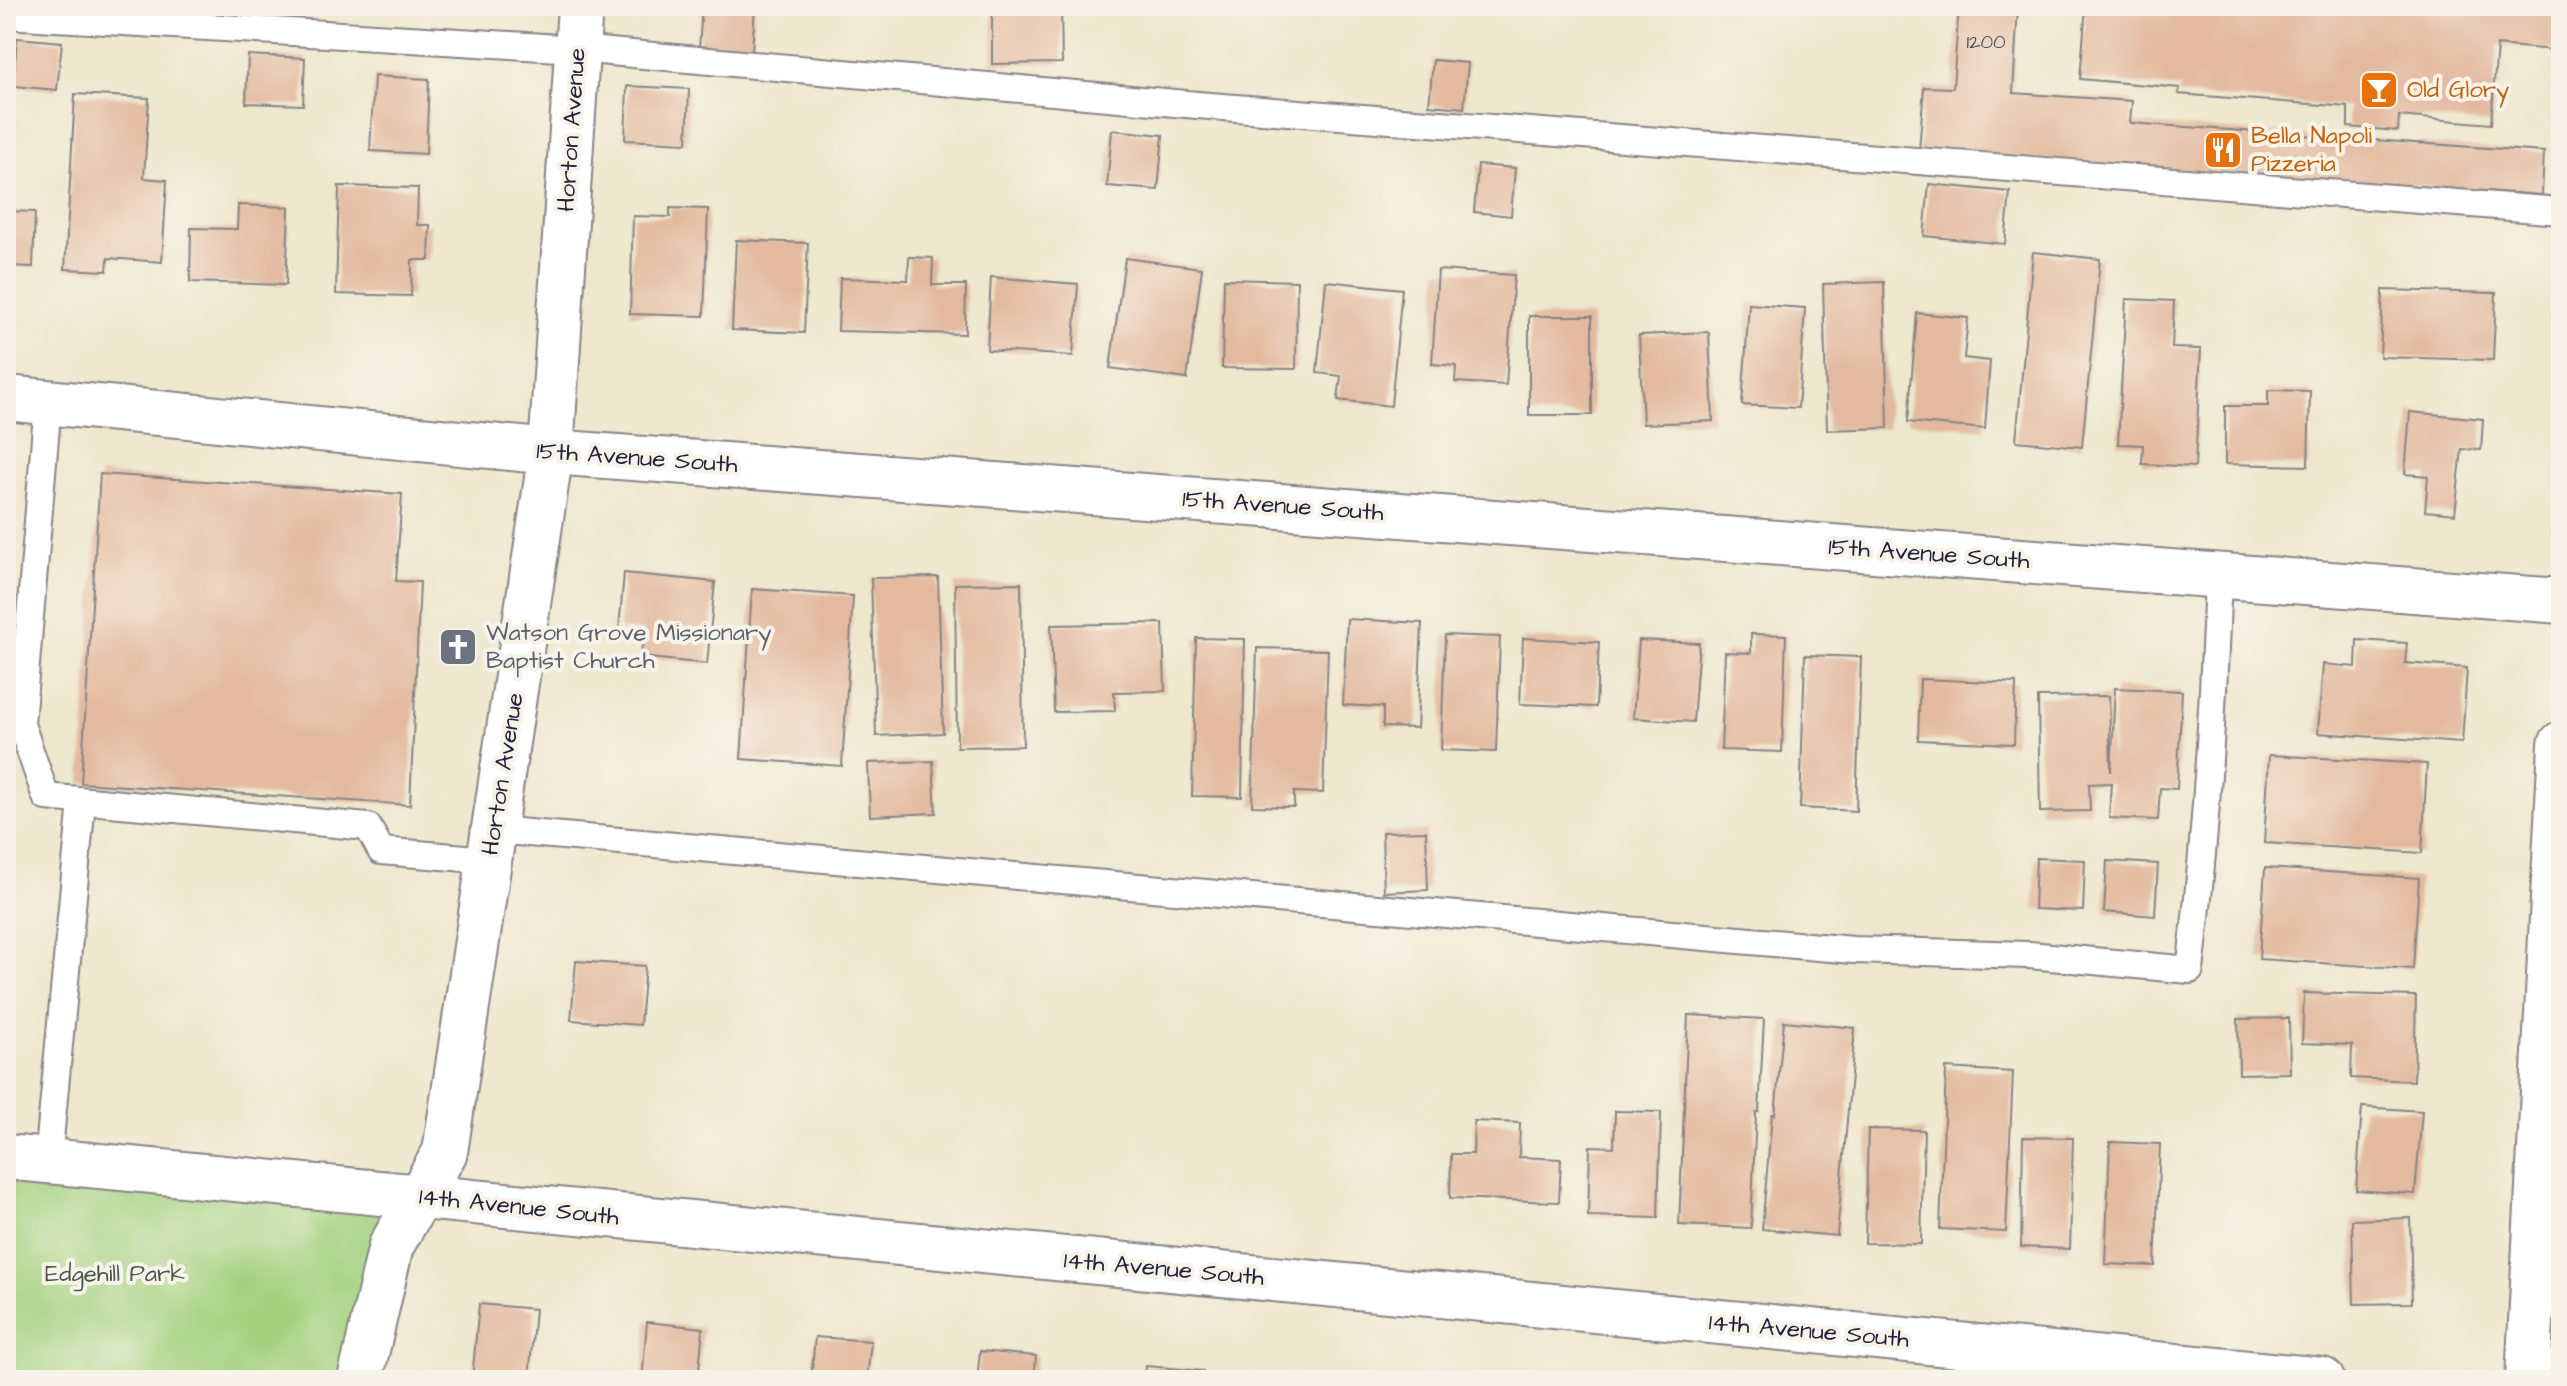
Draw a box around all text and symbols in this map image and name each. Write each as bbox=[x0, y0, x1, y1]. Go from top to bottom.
house number: 1200 bbox=[1966, 28, 2006, 56]
street label: Horton Avenue bbox=[549, 47, 595, 213]
bar icon: Old Glory bbox=[2358, 69, 2400, 111]
place label: Old Glory bbox=[2407, 73, 2509, 108]
place label: Bella Napoli Pizzeria bbox=[2251, 119, 2372, 181]
restaurant icon: Bella Napoli Pizzeria bbox=[2202, 129, 2244, 171]
street label: 15th Avenue South bbox=[535, 434, 739, 482]
street label: 15th Avenue South bbox=[1181, 482, 1385, 530]
street label: 15th Avenue South bbox=[1827, 530, 2031, 578]
place label: Watson Grove Missionary Baptist Church bbox=[486, 616, 771, 678]
church icon: Watson Grove Missionary Baptist Church bbox=[437, 626, 479, 668]
street label: Horton Avenue bbox=[473, 690, 533, 858]
street label: 14th Avenue South bbox=[417, 1180, 621, 1234]
street label: 14th Avenue South bbox=[1062, 1243, 1266, 1295]
park label: Edgehill Park bbox=[45, 1257, 185, 1292]
street label: 14th Avenue South bbox=[1707, 1305, 1911, 1357]

